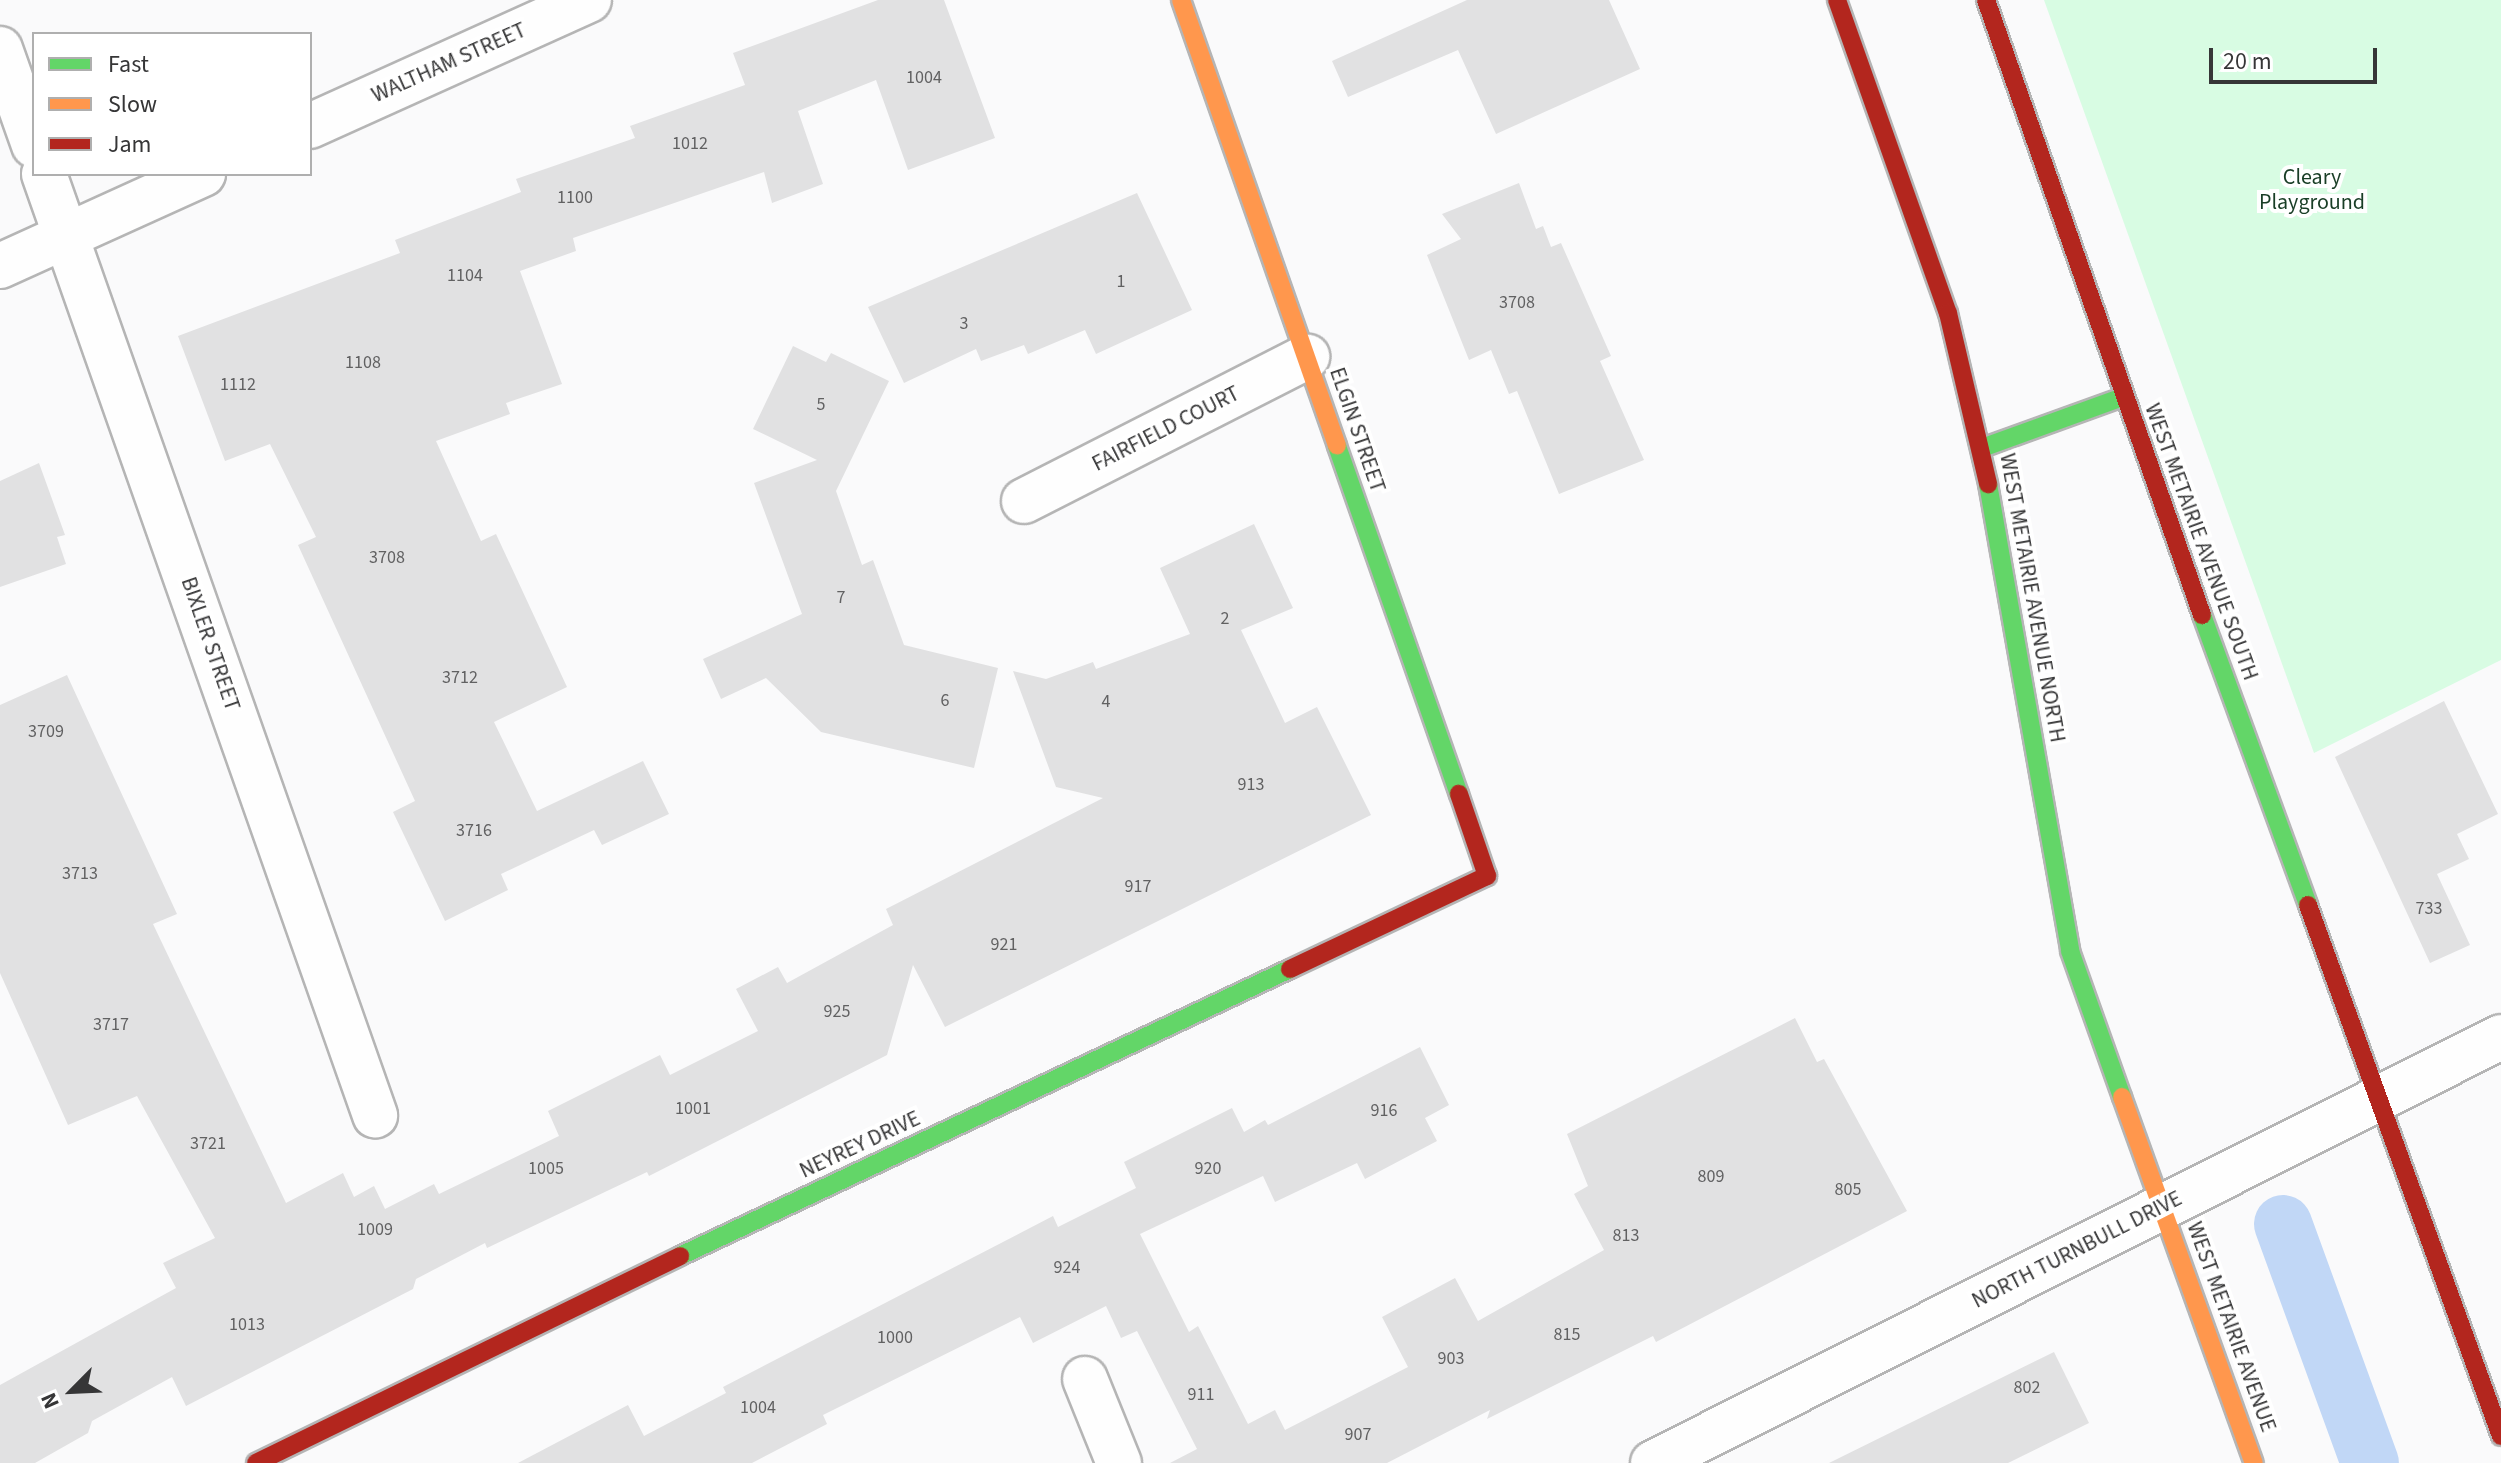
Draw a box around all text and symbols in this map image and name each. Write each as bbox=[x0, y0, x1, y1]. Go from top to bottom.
street label: WALTHAM STREET bbox=[368, 17, 530, 109]
legend bbox=[32, 32, 312, 176]
scale bar bbox=[2213, 32, 2381, 82]
text: 20 m bbox=[2223, 44, 2272, 79]
text: Fast bbox=[108, 47, 149, 82]
house number: 1004 bbox=[906, 67, 942, 89]
text: Slow bbox=[108, 87, 157, 122]
text: Jam bbox=[108, 127, 152, 162]
house number: 1012 bbox=[672, 133, 708, 155]
park label: Cleary Playground bbox=[2259, 164, 2365, 216]
house number: 1100 bbox=[557, 187, 593, 209]
house number: 1104 bbox=[447, 265, 483, 287]
house number: 1 bbox=[1117, 271, 1125, 293]
house number: 3708 bbox=[1499, 292, 1535, 314]
house number: 3 bbox=[960, 313, 968, 335]
house number: 1108 bbox=[345, 352, 381, 374]
street label: ELGIN STREET bbox=[1323, 364, 1391, 496]
house number: 1112 bbox=[220, 374, 256, 396]
street label: FAIRFIELD COURT bbox=[1088, 380, 1244, 478]
house number: 5 bbox=[817, 394, 825, 416]
street label: WEST METAIRIE AVENUE SOUTH bbox=[2139, 400, 2263, 684]
street label: WEST METAIRIE AVENUE NORTH bbox=[1994, 451, 2070, 745]
house number: 3708 bbox=[369, 547, 405, 569]
street label: BIXLER STREET bbox=[175, 574, 245, 714]
house number: 7 bbox=[837, 587, 845, 609]
house number: 2 bbox=[1221, 608, 1229, 630]
house number: 3712 bbox=[442, 667, 478, 689]
house number: 6 bbox=[941, 690, 949, 712]
house number: 4 bbox=[1102, 691, 1110, 713]
house number: 3709 bbox=[28, 721, 64, 743]
house number: 913 bbox=[1238, 774, 1264, 796]
house number: 3716 bbox=[456, 820, 492, 842]
house number: 3713 bbox=[62, 863, 98, 885]
house number: 917 bbox=[1125, 876, 1151, 898]
house number: 733 bbox=[2416, 898, 2442, 920]
house number: 921 bbox=[991, 934, 1017, 956]
house number: 925 bbox=[824, 1001, 850, 1023]
house number: 3717 bbox=[93, 1014, 129, 1036]
house number: 1001 bbox=[675, 1098, 711, 1120]
house number: 916 bbox=[1371, 1100, 1397, 1122]
street label: NEYREY DRIVE bbox=[795, 1106, 925, 1184]
house number: 3721 bbox=[190, 1133, 226, 1155]
house number: 1005 bbox=[528, 1158, 564, 1180]
house number: 920 bbox=[1195, 1158, 1221, 1180]
house number: 809 bbox=[1698, 1166, 1724, 1188]
house number: 805 bbox=[1835, 1179, 1861, 1201]
street label: NORTH TURNBULL DRIVE bbox=[1968, 1186, 2186, 1314]
street label: WEST METAIRIE AVENUE bbox=[2181, 1218, 2281, 1436]
house number: 1009 bbox=[357, 1219, 393, 1241]
house number: 813 bbox=[1613, 1225, 1639, 1247]
house number: 924 bbox=[1054, 1257, 1080, 1279]
house number: 1013 bbox=[229, 1314, 265, 1336]
house number: 815 bbox=[1554, 1324, 1580, 1346]
house number: 1000 bbox=[877, 1327, 913, 1349]
house number: 903 bbox=[1438, 1348, 1464, 1370]
north arrow bbox=[32, 1351, 112, 1431]
house number: 802 bbox=[2014, 1377, 2040, 1399]
house number: 911 bbox=[1188, 1384, 1214, 1406]
text: N bbox=[32, 1388, 68, 1414]
house number: 1004 bbox=[740, 1397, 776, 1419]
house number: 907 bbox=[1345, 1424, 1371, 1446]

